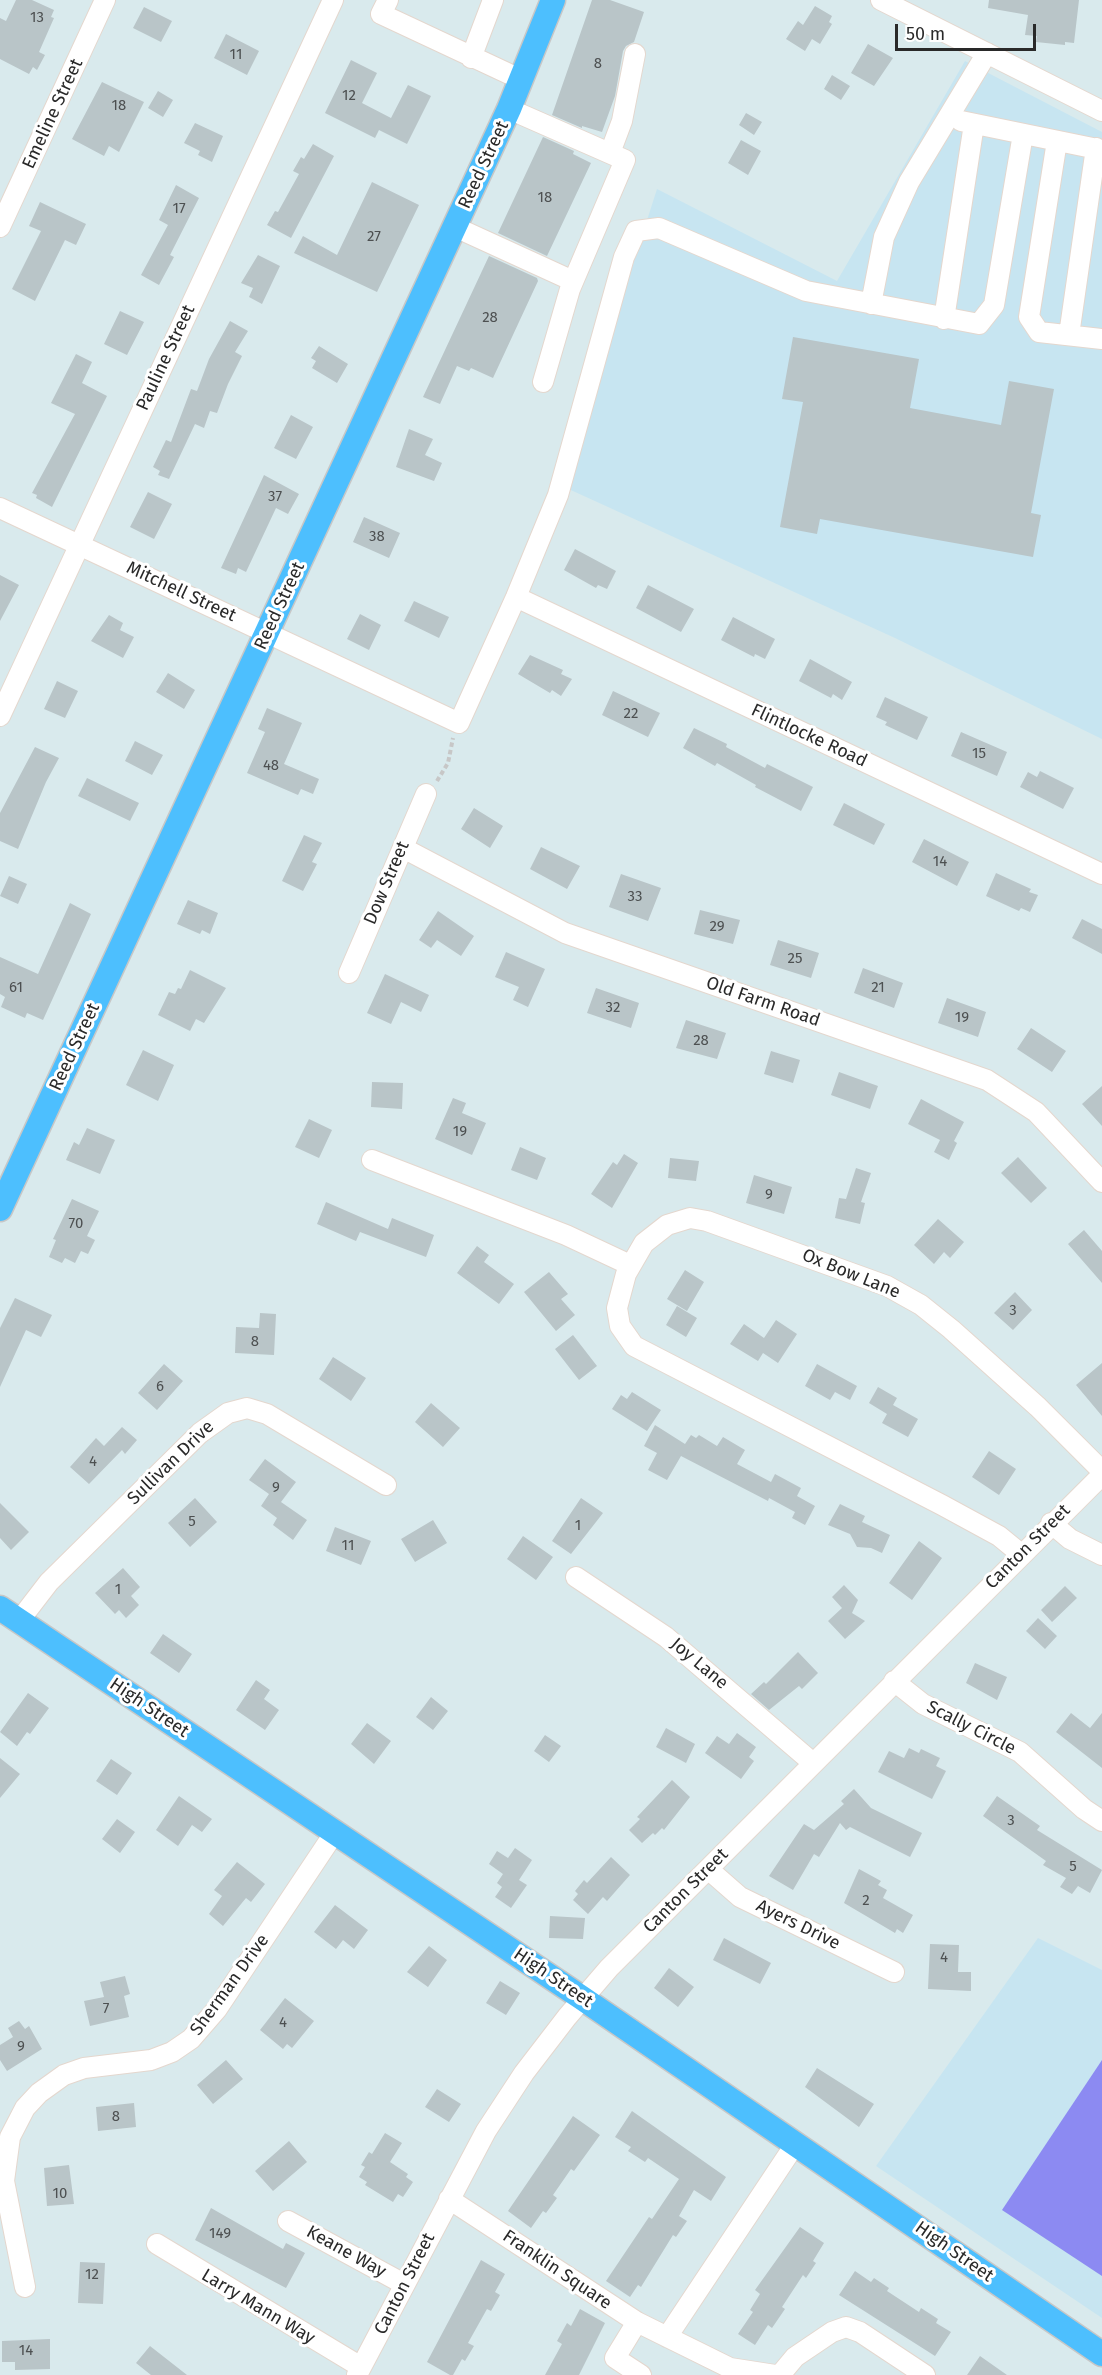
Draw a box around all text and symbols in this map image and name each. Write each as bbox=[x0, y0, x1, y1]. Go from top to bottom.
house number: 13 bbox=[30, 9, 44, 27]
scale bar bbox=[898, 12, 1039, 50]
text: 50 m bbox=[906, 23, 945, 45]
house number: 11 bbox=[230, 46, 242, 64]
house number: 8 bbox=[594, 55, 602, 73]
street label: Emeline Street bbox=[18, 56, 88, 172]
house number: 12 bbox=[342, 87, 356, 105]
house number: 18 bbox=[112, 97, 126, 115]
street label: Reed Street bbox=[454, 118, 514, 212]
house number: 18 bbox=[538, 189, 552, 207]
house number: 17 bbox=[172, 200, 186, 218]
house number: 27 bbox=[367, 228, 381, 246]
street label: Pauline Street bbox=[132, 302, 200, 414]
house number: 28 bbox=[482, 309, 498, 327]
house number: 37 bbox=[268, 488, 282, 506]
house number: 38 bbox=[369, 528, 385, 546]
street label: Mitchell Street bbox=[123, 557, 239, 627]
street label: Reed Street bbox=[250, 559, 310, 653]
street label: Flintlocke Road bbox=[748, 700, 870, 772]
house number: 22 bbox=[624, 705, 638, 723]
house number: 15 bbox=[972, 745, 986, 763]
house number: 48 bbox=[263, 757, 279, 775]
street label: Dow Street bbox=[360, 838, 414, 928]
house number: 14 bbox=[933, 853, 947, 871]
house number: 33 bbox=[628, 888, 642, 906]
house number: 29 bbox=[709, 918, 725, 936]
house number: 25 bbox=[788, 950, 802, 968]
street label: Old Farm Road bbox=[703, 972, 823, 1032]
house number: 61 bbox=[9, 979, 23, 997]
house number: 21 bbox=[871, 979, 885, 997]
house number: 32 bbox=[606, 999, 620, 1017]
street label: Reed Street bbox=[45, 1000, 105, 1094]
house number: 19 bbox=[955, 1009, 969, 1027]
house number: 28 bbox=[693, 1032, 709, 1050]
house number: 19 bbox=[453, 1123, 467, 1141]
house number: 9 bbox=[765, 1186, 773, 1204]
house number: 70 bbox=[69, 1215, 83, 1233]
street label: Ox Bow Lane bbox=[799, 1245, 903, 1303]
house number: 3 bbox=[1009, 1302, 1017, 1320]
house number: 8 bbox=[251, 1333, 259, 1351]
house number: 6 bbox=[156, 1378, 164, 1396]
street label: Sullivan Drive bbox=[123, 1416, 219, 1510]
house number: 4 bbox=[89, 1453, 97, 1471]
house number: 9 bbox=[272, 1479, 280, 1497]
street label: Canton Street bbox=[981, 1500, 1075, 1594]
house number: 5 bbox=[188, 1513, 196, 1531]
house number: 1 bbox=[575, 1517, 581, 1535]
house number: 11 bbox=[342, 1537, 354, 1555]
house number: 1 bbox=[115, 1581, 121, 1599]
street label: Joy Lane bbox=[666, 1634, 732, 1694]
street label: High Street bbox=[105, 1674, 193, 1742]
street label: Scally Circle bbox=[923, 1696, 1019, 1760]
house number: 3 bbox=[1007, 1812, 1015, 1830]
street label: Canton Street bbox=[639, 1844, 733, 1938]
house number: 5 bbox=[1069, 1858, 1077, 1876]
house number: 2 bbox=[862, 1892, 870, 1910]
street label: Ayers Drive bbox=[752, 1895, 844, 1955]
street label: Sherman Drive bbox=[186, 1930, 274, 2040]
street label: High Street bbox=[509, 1944, 597, 2012]
house number: 4 bbox=[940, 1949, 948, 1967]
house number: 7 bbox=[103, 2000, 109, 2018]
house number: 4 bbox=[279, 2014, 287, 2032]
house number: 9 bbox=[17, 2038, 25, 2056]
house number: 8 bbox=[112, 2108, 120, 2126]
house number: 10 bbox=[53, 2185, 67, 2203]
street label: High Street bbox=[911, 2217, 997, 2287]
street label: Keane Way bbox=[302, 2221, 390, 2283]
house number: 149 bbox=[209, 2225, 231, 2243]
street label: Franklin Square bbox=[498, 2226, 616, 2314]
street label: Canton Street bbox=[370, 2230, 440, 2338]
street label: Larry Mann Way bbox=[197, 2265, 319, 2349]
house number: 12 bbox=[85, 2266, 99, 2284]
house number: 14 bbox=[19, 2342, 33, 2360]

